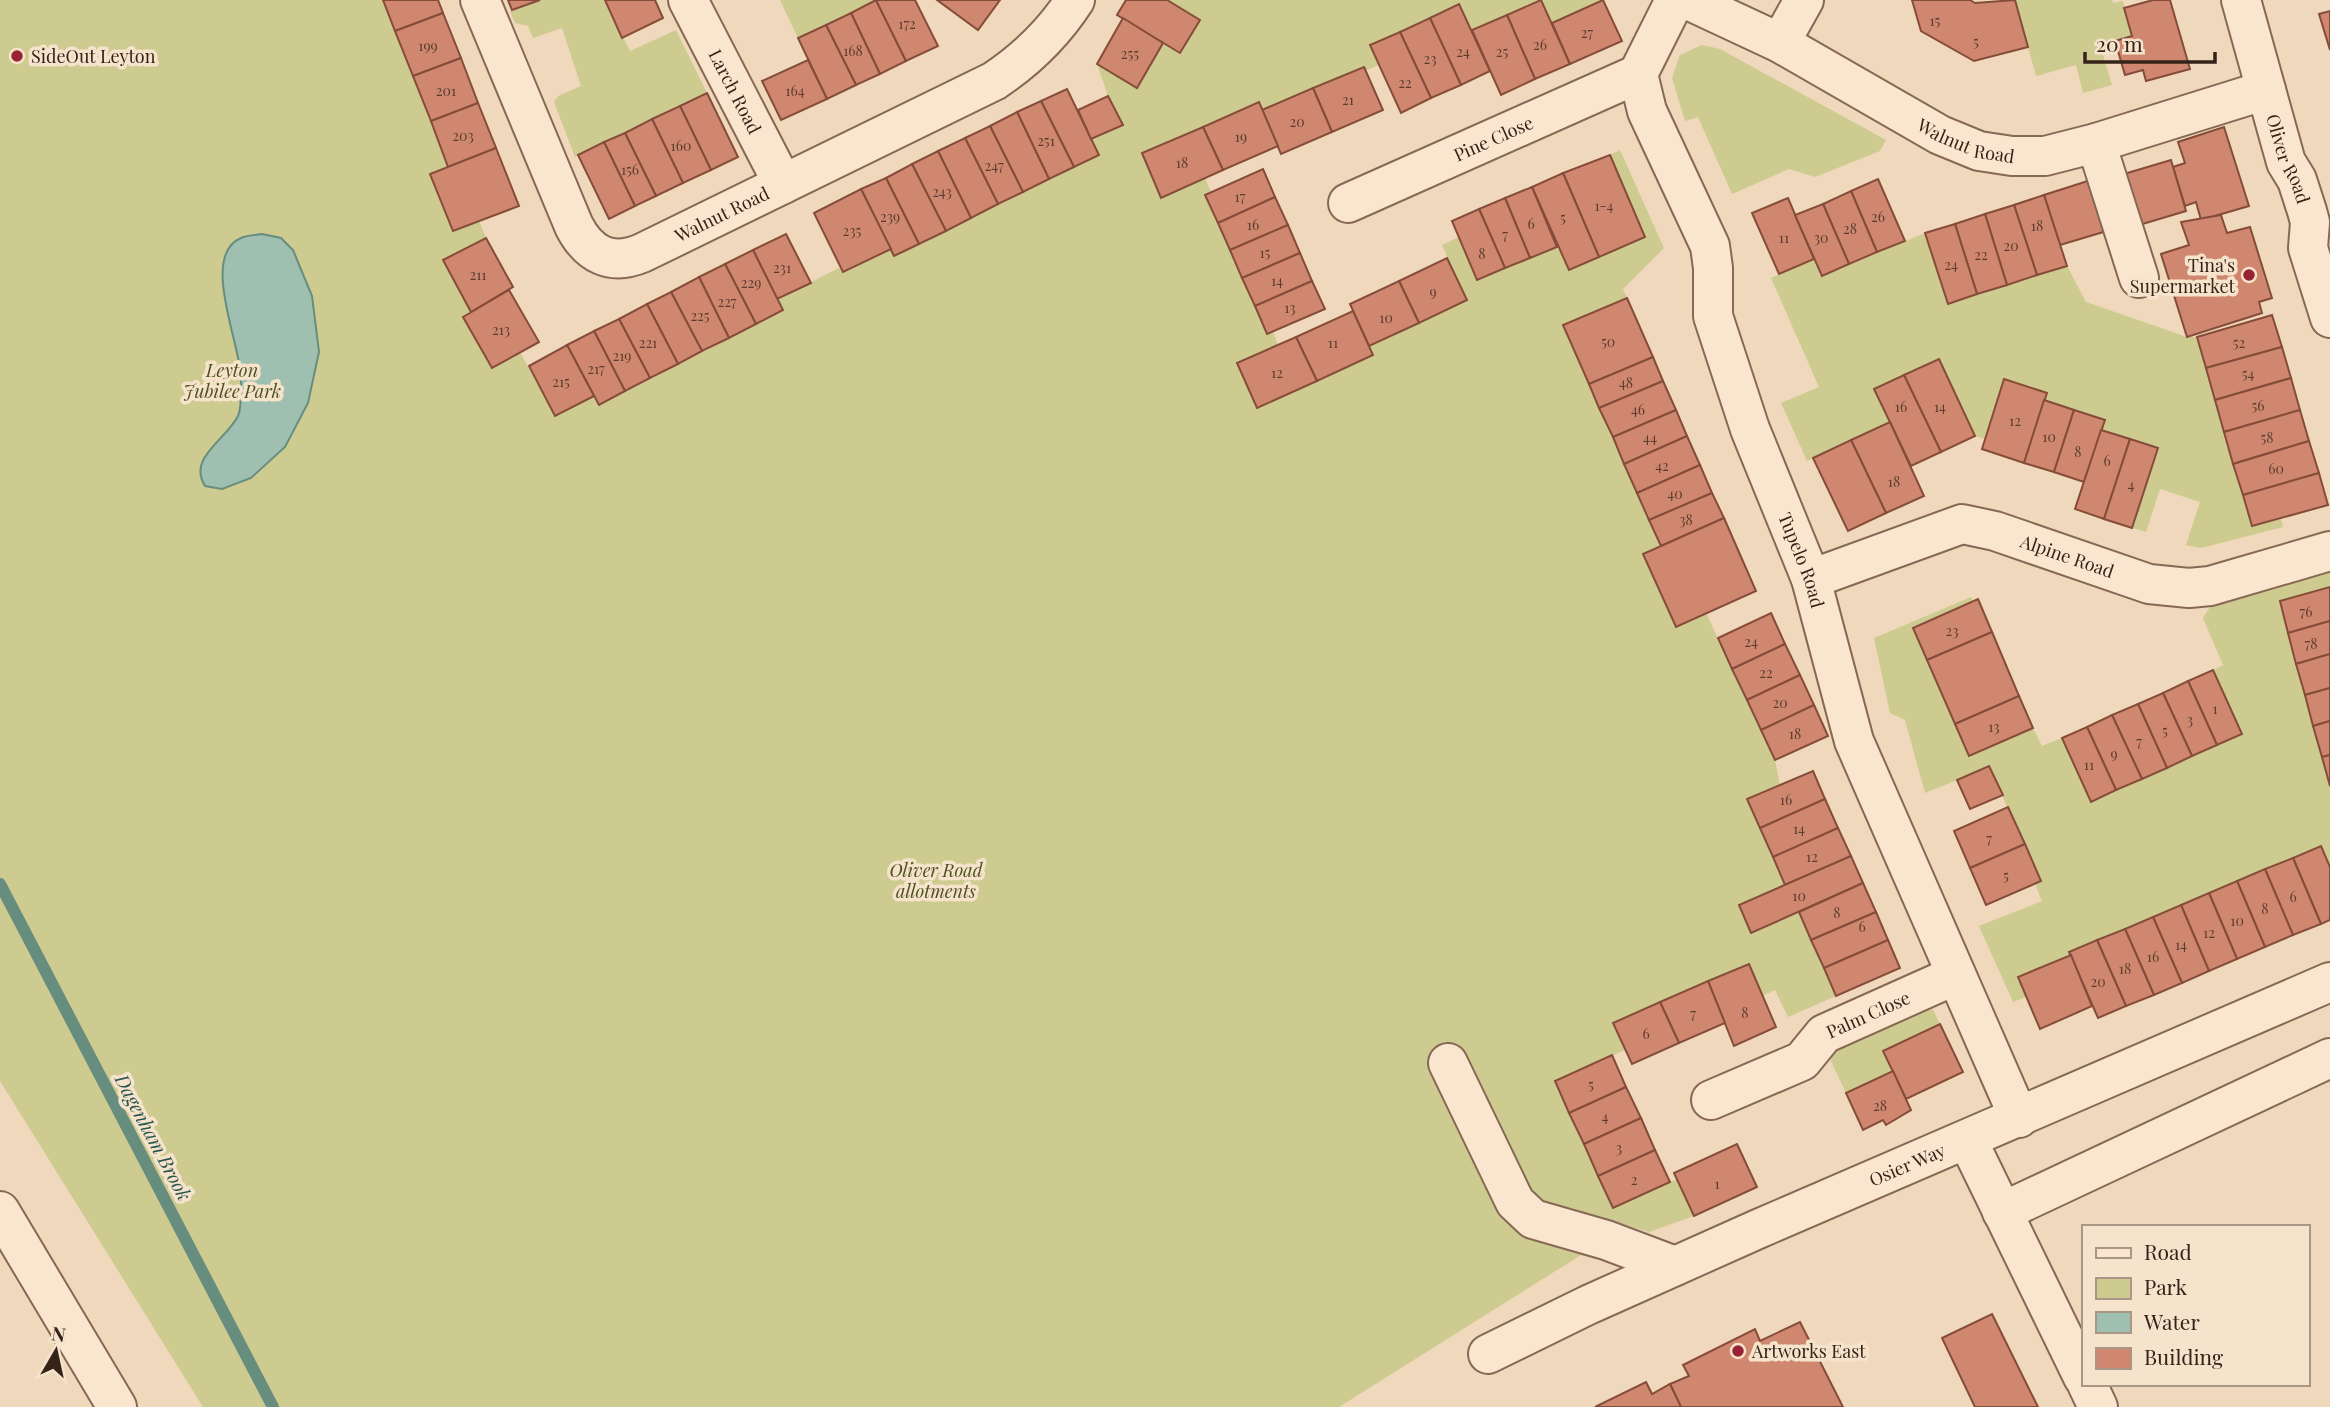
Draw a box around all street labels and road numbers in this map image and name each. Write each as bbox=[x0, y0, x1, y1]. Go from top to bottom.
street label: Larch Road bbox=[703, 45, 767, 138]
street label: Pine Close bbox=[1450, 110, 1537, 167]
street label: Oliver Road bbox=[2261, 111, 2316, 207]
street label: Walnut Road bbox=[1912, 112, 2017, 168]
street label: Walnut Road bbox=[670, 181, 774, 248]
street label: Tupelo Road bbox=[1773, 509, 1830, 611]
street label: Alpine Road bbox=[2016, 528, 2118, 583]
street label: Palm Close bbox=[1822, 985, 1914, 1044]
street label: Osier Way bbox=[1865, 1138, 1949, 1192]

